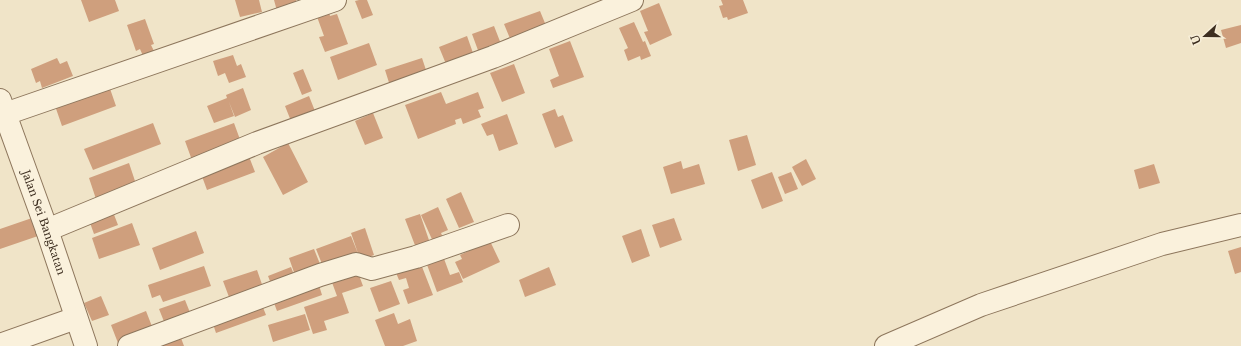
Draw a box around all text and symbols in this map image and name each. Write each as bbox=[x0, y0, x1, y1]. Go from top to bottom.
north arrow bbox=[1185, 16, 1225, 56]
text: U bbox=[1187, 32, 1204, 47]
street label: Jalan Sei Bangkatan bbox=[18, 166, 69, 277]

